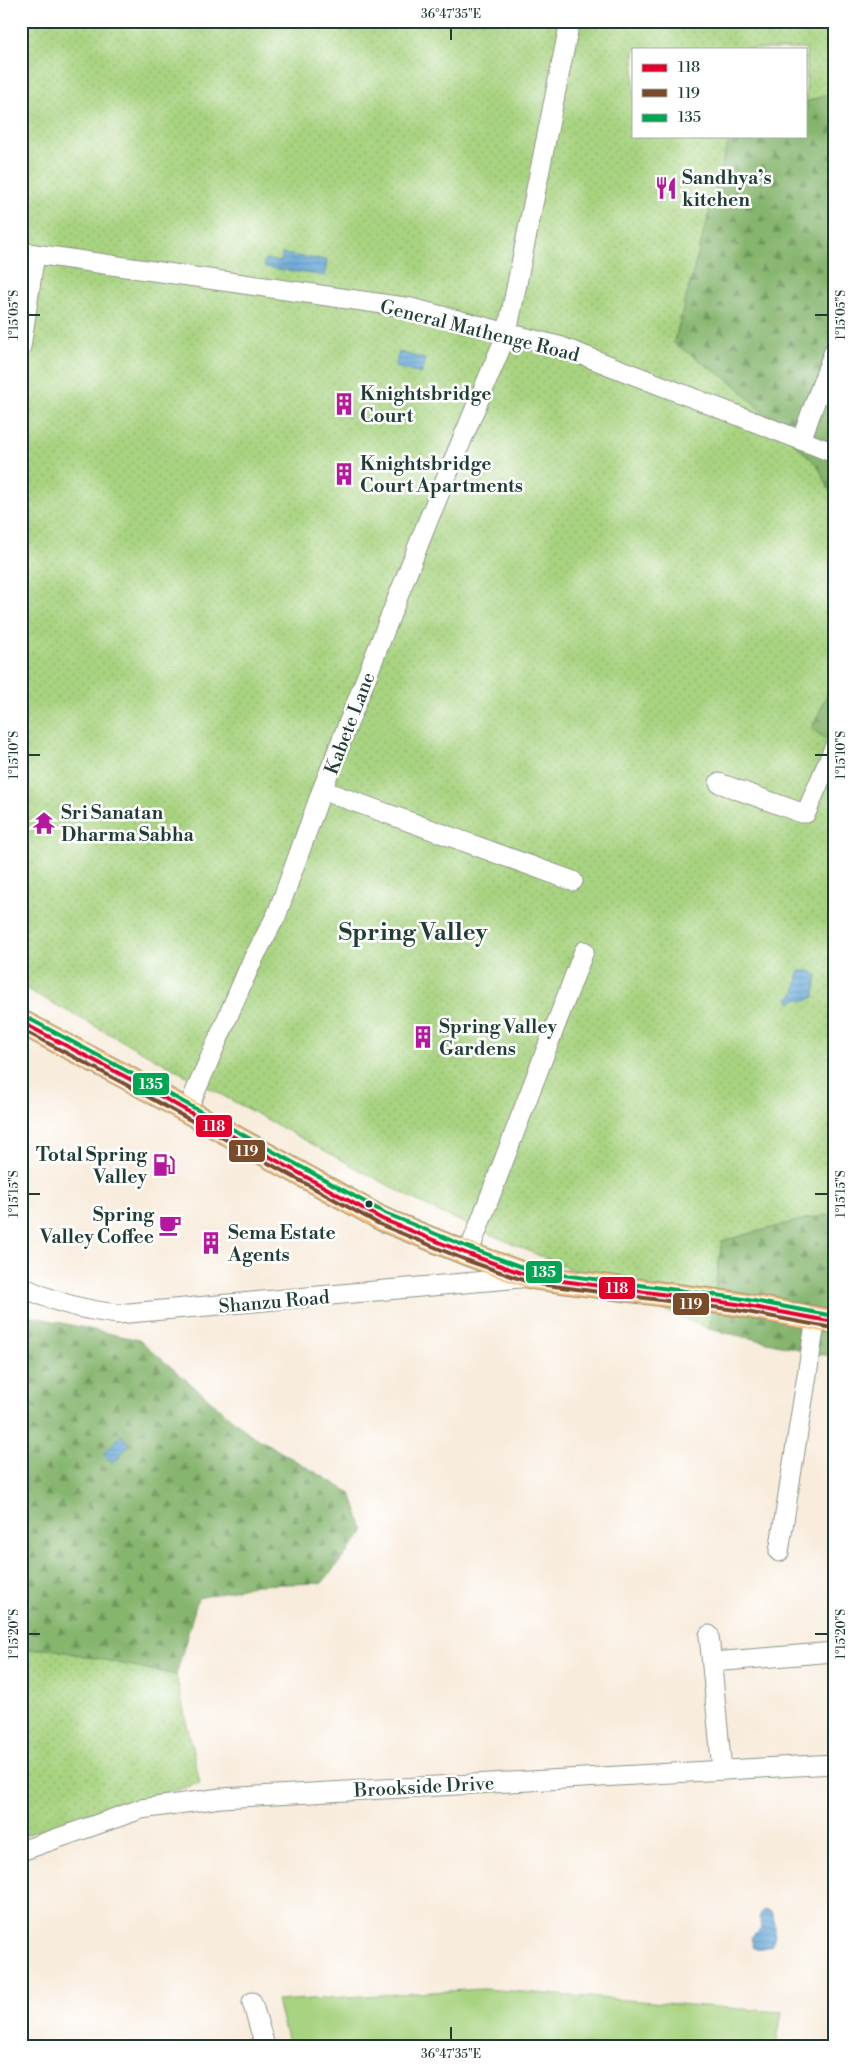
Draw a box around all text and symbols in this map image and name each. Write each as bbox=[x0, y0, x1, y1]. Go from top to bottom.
text: 36°47'35"E bbox=[421, 7, 481, 22]
legend bbox=[632, 48, 808, 138]
text: 118 bbox=[678, 58, 700, 77]
text: 119 bbox=[678, 84, 700, 103]
text: 135 bbox=[678, 108, 701, 127]
place label: Sandhya’s kitchen bbox=[682, 166, 772, 212]
restaurant icon: Sandhya’s kitchen bbox=[653, 175, 679, 201]
text: 1°15'05"S bbox=[7, 290, 22, 340]
text: 1°15'05"S bbox=[834, 290, 849, 340]
street label: General Mathenge Road bbox=[378, 295, 582, 367]
place label: Knightsbridge Court bbox=[360, 382, 491, 428]
building icon: Knightsbridge Court bbox=[331, 391, 357, 417]
place label: Knightsbridge Court Apartments bbox=[360, 452, 523, 498]
building icon: Knightsbridge Court Apartments bbox=[331, 461, 357, 487]
street label: Kabete Lane bbox=[319, 669, 380, 778]
text: 1°15'10"S bbox=[7, 731, 22, 779]
text: 1°15'10"S bbox=[834, 731, 849, 779]
place label: Sri Sanatan Dharma Sabha bbox=[61, 801, 195, 847]
temple icon: Sri Sanatan Dharma Sabha bbox=[31, 810, 57, 836]
district label: Spring Valley bbox=[338, 918, 489, 948]
place label: Spring Valley Gardens bbox=[439, 1015, 558, 1061]
building icon: Spring Valley Gardens bbox=[410, 1024, 436, 1050]
line badge: 135 bbox=[132, 1072, 170, 1096]
text: 135 bbox=[139, 1076, 163, 1094]
line badge: 118 bbox=[195, 1114, 233, 1138]
text: 118 bbox=[203, 1118, 225, 1136]
line badge: 119 bbox=[228, 1139, 266, 1163]
place label: Total Spring Valley bbox=[36, 1143, 148, 1189]
text: 119 bbox=[236, 1143, 258, 1161]
fuel station icon: Total Spring Valley bbox=[151, 1152, 177, 1178]
text: 1°15'15"S bbox=[7, 1170, 22, 1218]
text: 1°15'15"S bbox=[834, 1170, 849, 1218]
unlabelled marker bbox=[364, 1199, 374, 1209]
place label: Spring Valley Coffee bbox=[39, 1203, 155, 1249]
cafe icon: Spring Valley Coffee bbox=[157, 1212, 183, 1238]
place label: Sema Estate Agents bbox=[227, 1221, 336, 1267]
building icon: Sema Estate Agents bbox=[198, 1230, 224, 1256]
line badge: 135 bbox=[525, 1260, 563, 1284]
text: 135 bbox=[532, 1264, 556, 1282]
line badge: 118 bbox=[598, 1276, 636, 1300]
text: 118 bbox=[606, 1280, 628, 1298]
street label: Shanzu Road bbox=[218, 1285, 331, 1319]
line badge: 119 bbox=[672, 1292, 710, 1316]
text: 119 bbox=[680, 1296, 702, 1314]
text: 1°15'20"S bbox=[7, 1609, 22, 1659]
text: 1°15'20"S bbox=[834, 1609, 849, 1659]
street label: Brookside Drive bbox=[352, 1771, 495, 1803]
text: 36°47'35"E bbox=[421, 2047, 481, 2062]

